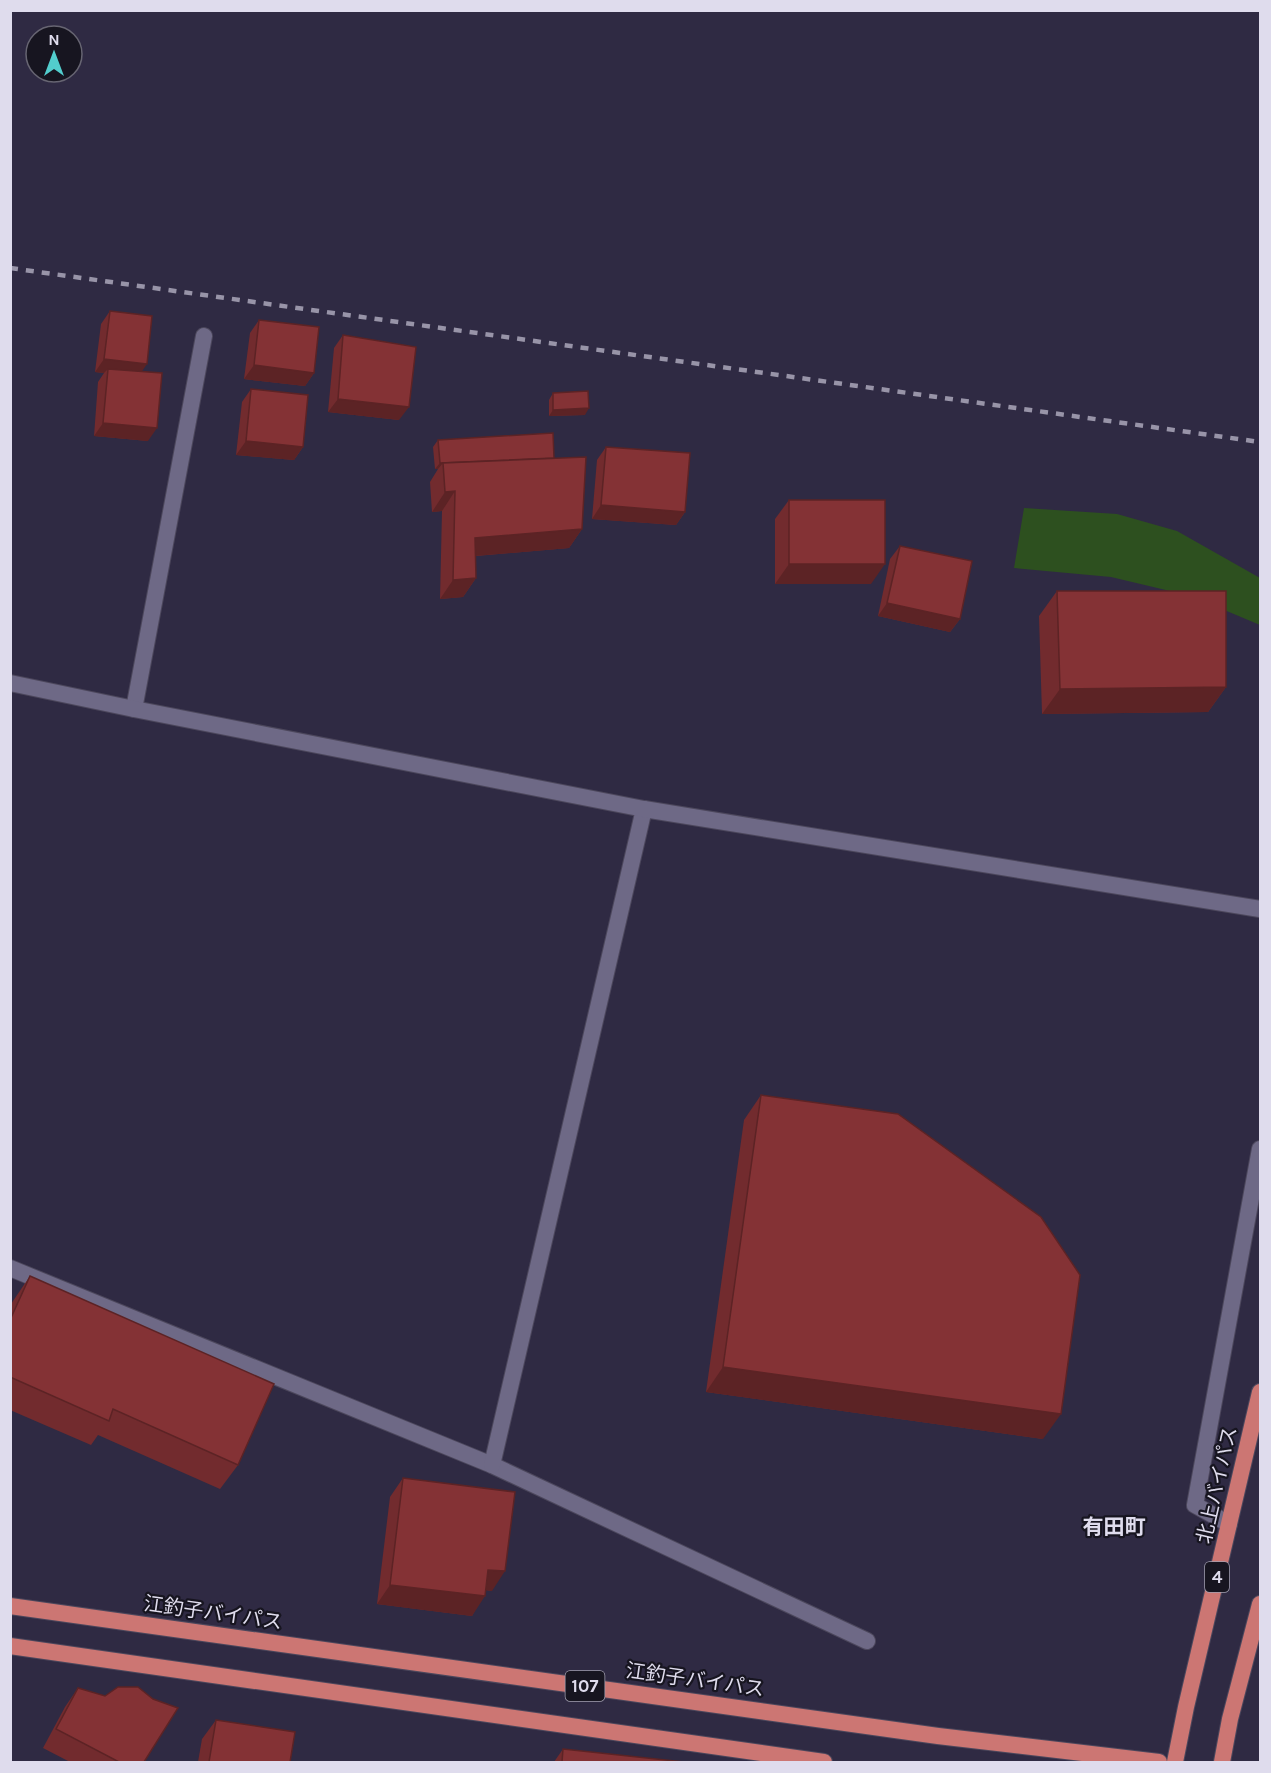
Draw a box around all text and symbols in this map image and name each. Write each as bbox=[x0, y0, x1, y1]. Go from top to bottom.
north arrow bbox=[24, 24, 84, 84]
text: N bbox=[48, 30, 60, 49]
street label: 北上バイパス bbox=[1192, 1424, 1242, 1546]
district label: 有田町 bbox=[1083, 1515, 1146, 1539]
road number: 4 bbox=[1205, 1562, 1229, 1592]
street label: 江釣子バイパス bbox=[142, 1592, 284, 1634]
street label: 江釣子バイパス bbox=[624, 1659, 766, 1701]
road number: 107 bbox=[566, 1671, 604, 1701]

